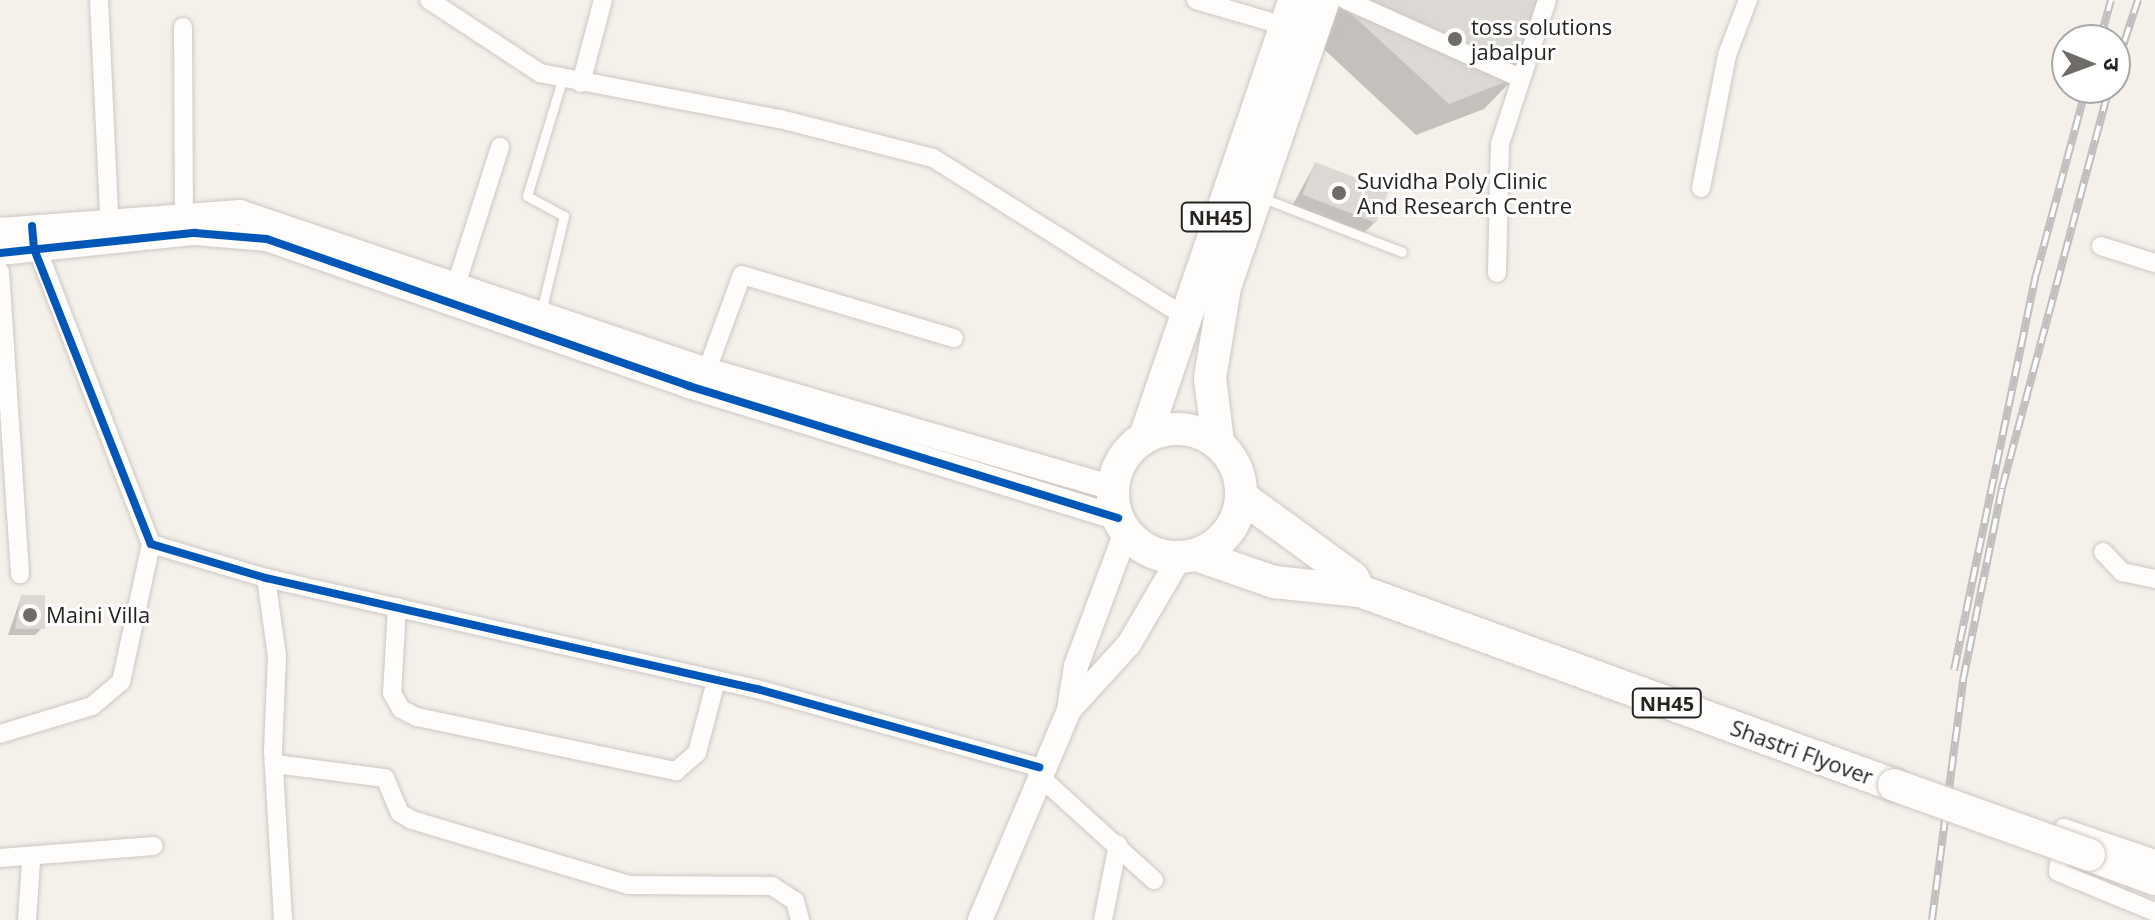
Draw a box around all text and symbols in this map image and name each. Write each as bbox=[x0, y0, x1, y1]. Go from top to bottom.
place label: toss solutions jabalpur bbox=[1471, 13, 1612, 64]
north arrow bbox=[2051, 24, 2131, 104]
marker: toss solutions jabalpur bbox=[1446, 30, 1464, 48]
text: उ bbox=[2098, 58, 2128, 71]
place label: Suvidha Poly Clinic And Research Centre bbox=[1357, 167, 1572, 218]
marker: Suvidha Poly Clinic And Research Centre bbox=[1328, 182, 1350, 204]
road number: NH45 bbox=[1180, 201, 1252, 233]
place label: Maini Villa bbox=[46, 602, 150, 628]
marker: Maini Villa bbox=[21, 606, 39, 624]
road number: NH45 bbox=[1631, 687, 1703, 719]
street label: Shastri Flyover bbox=[1727, 714, 1877, 790]

